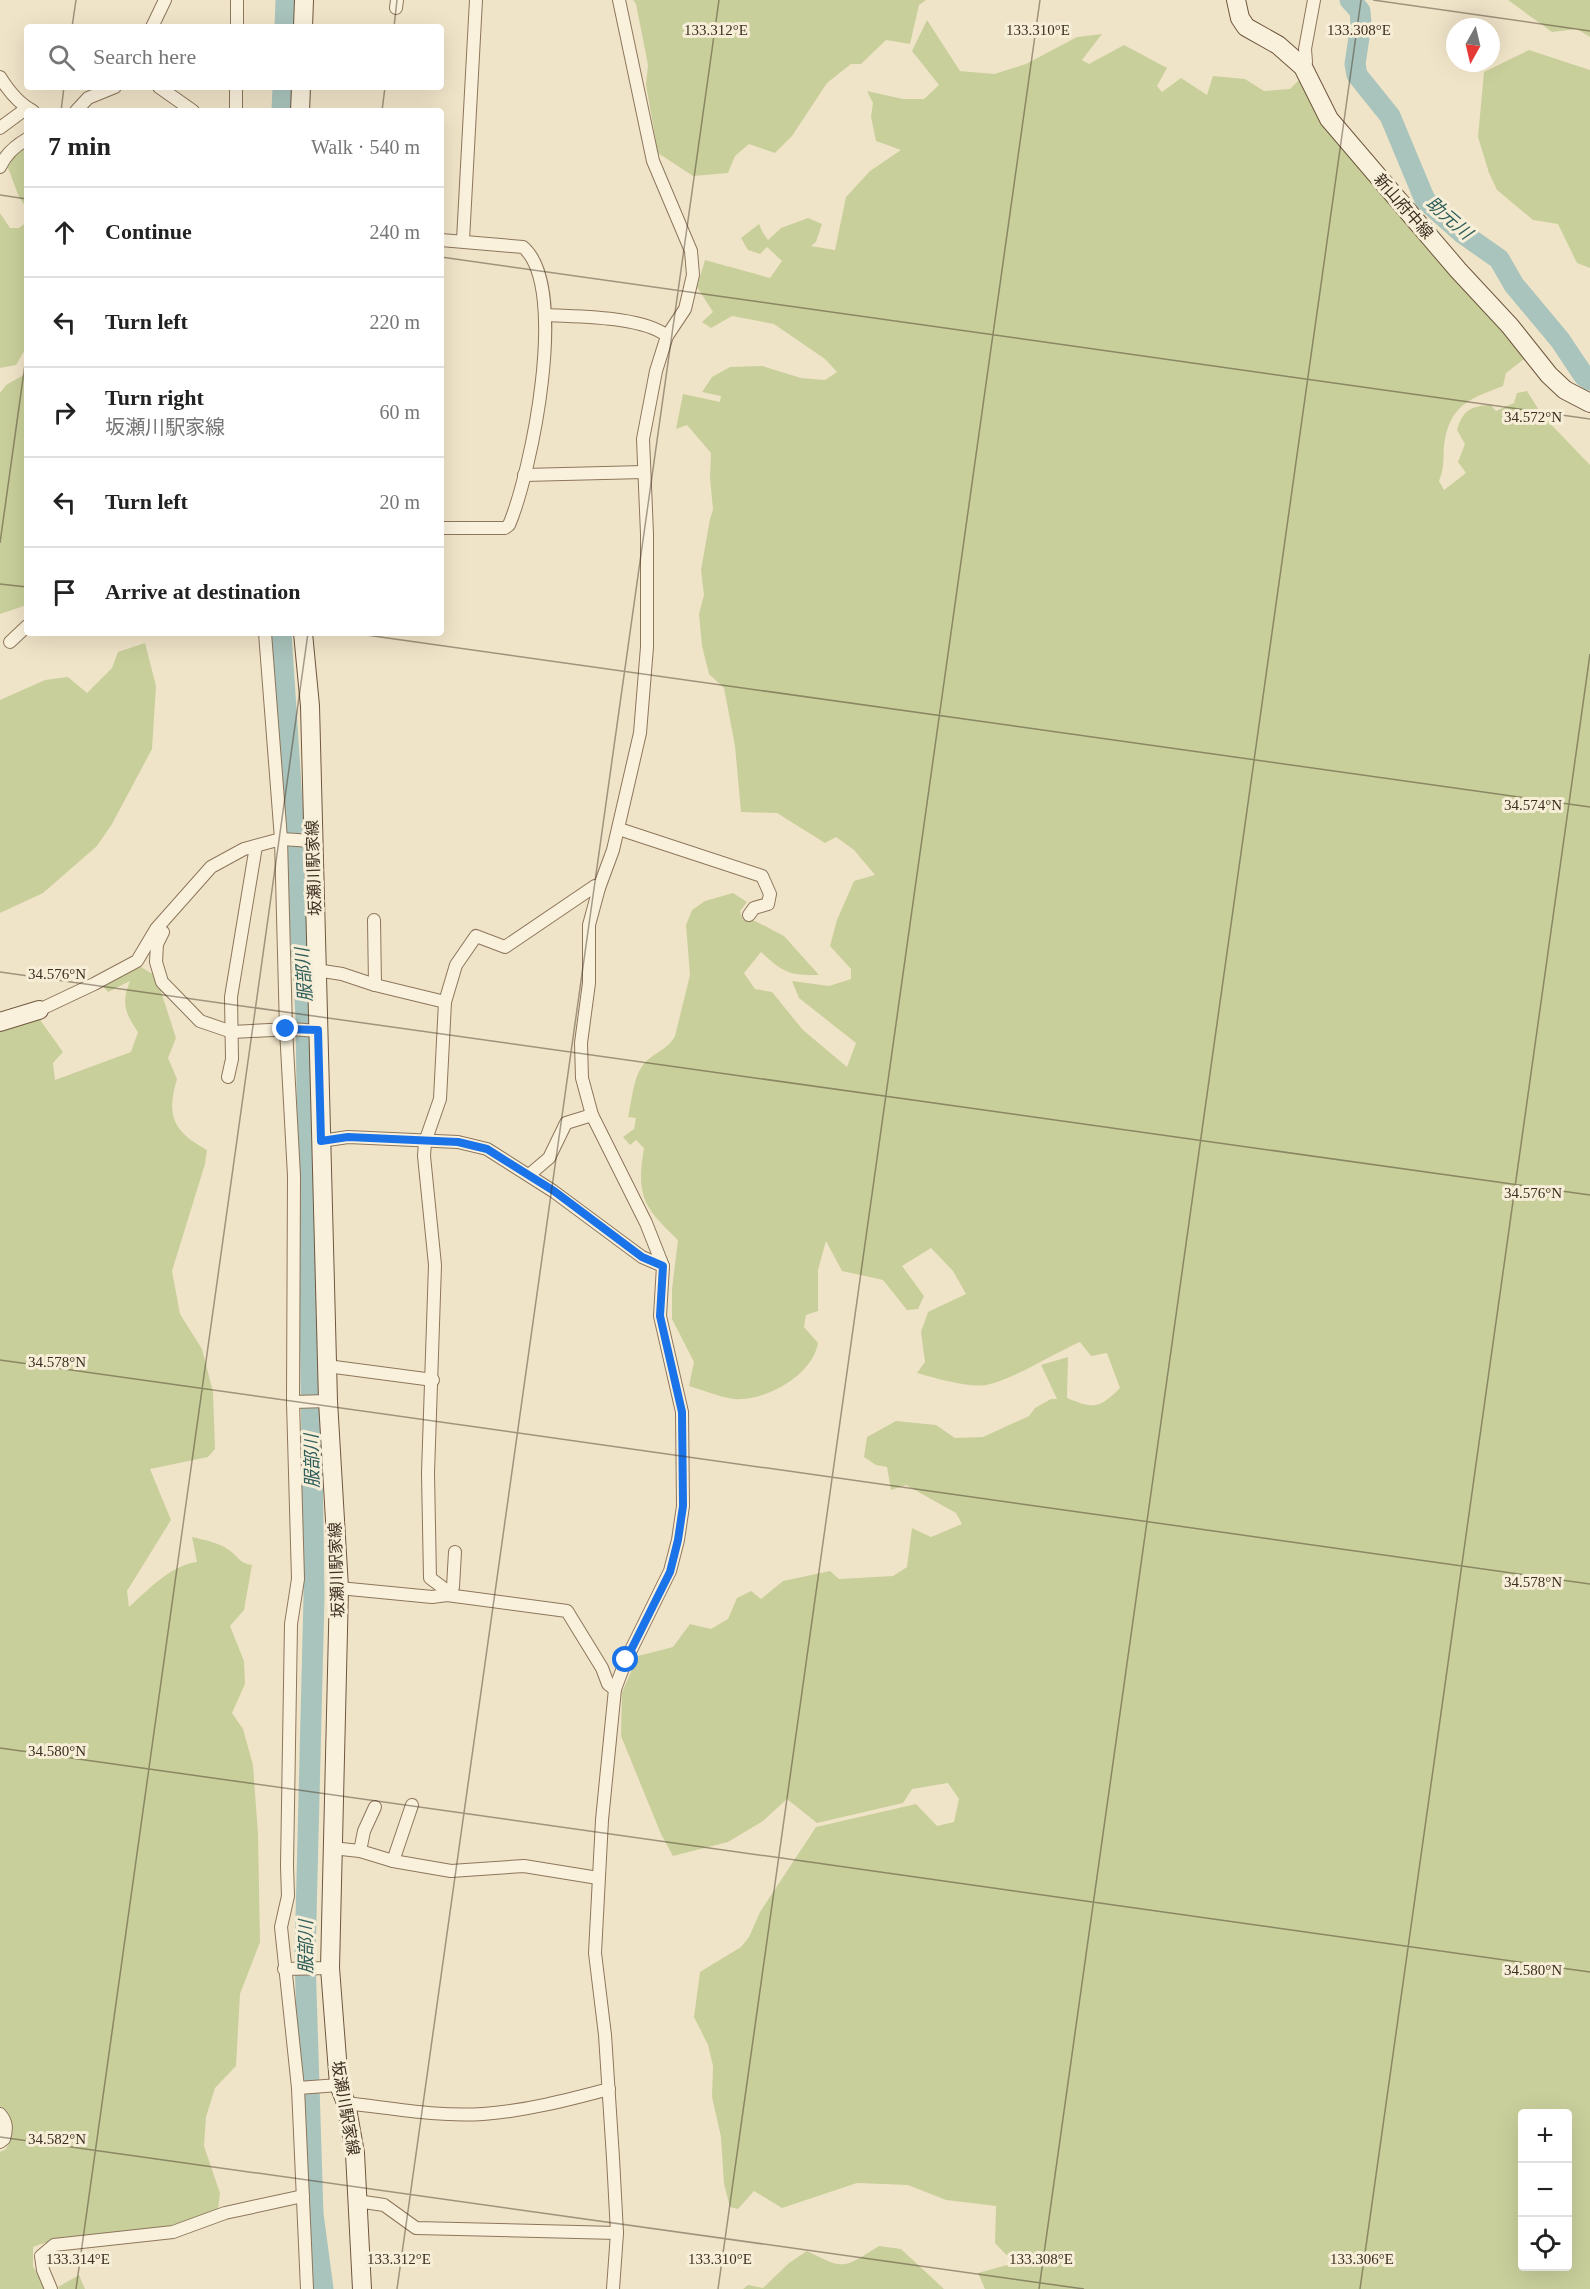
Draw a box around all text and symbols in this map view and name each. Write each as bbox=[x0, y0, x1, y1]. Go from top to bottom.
north arrow bbox=[1446, 18, 1500, 72]
text: 133.312°E bbox=[684, 22, 748, 38]
text: 133.310°E bbox=[1006, 22, 1070, 38]
text: 133.308°E bbox=[1327, 22, 1391, 38]
search box bbox=[24, 24, 444, 90]
icon: search bbox=[45, 41, 78, 74]
text: Search here bbox=[93, 44, 196, 69]
text: 7 min bbox=[48, 132, 111, 161]
text: Walk · 540 m bbox=[311, 136, 420, 158]
street label: 新山府中線 bbox=[1371, 171, 1436, 242]
water label: 助元川 bbox=[1422, 193, 1477, 245]
icon: ahead bbox=[48, 216, 81, 249]
text: Continue bbox=[105, 219, 192, 244]
text: 240 m bbox=[369, 221, 420, 243]
icon: left bbox=[48, 306, 81, 339]
text: Turn left bbox=[105, 309, 188, 334]
text: 220 m bbox=[369, 311, 420, 333]
text: Turn right bbox=[105, 385, 204, 410]
icon: right bbox=[48, 396, 81, 429]
text: 60 m bbox=[379, 401, 420, 423]
text: 34.572°N bbox=[1504, 409, 1562, 425]
text: 坂瀬川駅家線 bbox=[105, 416, 225, 438]
icon: left bbox=[48, 486, 81, 519]
text: Turn left bbox=[105, 489, 188, 514]
text: 20 m bbox=[379, 491, 420, 513]
icon: arrive bbox=[48, 576, 81, 609]
text: Arrive at destination bbox=[105, 579, 301, 604]
text: 34.574°N bbox=[1504, 797, 1562, 813]
street label: 坂瀬川駅家線 bbox=[303, 820, 324, 916]
water label: 服部川 bbox=[292, 945, 316, 1003]
text: 34.576°N bbox=[28, 966, 86, 982]
route end bbox=[272, 1015, 298, 1041]
text: 34.576°N bbox=[1504, 1185, 1562, 1201]
text: 34.578°N bbox=[28, 1354, 86, 1370]
water label: 服部川 bbox=[301, 1432, 322, 1488]
street label: 坂瀬川駅家線 bbox=[326, 1522, 347, 1618]
text: 34.578°N bbox=[1504, 1574, 1562, 1590]
route start bbox=[612, 1646, 638, 1672]
text: 34.580°N bbox=[28, 1743, 86, 1759]
water label: 服部川 bbox=[296, 1918, 316, 1974]
text: 34.580°N bbox=[1504, 1962, 1562, 1978]
street label: 坂瀬川駅家線 bbox=[329, 2059, 362, 2157]
map controls bbox=[1518, 2109, 1572, 2271]
button: + bbox=[1518, 2109, 1572, 2163]
text: 34.582°N bbox=[28, 2131, 86, 2147]
button: − bbox=[1518, 2163, 1572, 2217]
button: locate bbox=[1518, 2217, 1572, 2271]
text: 133.314°E bbox=[46, 2251, 110, 2267]
text: 133.312°E bbox=[367, 2251, 431, 2267]
text: 133.310°E bbox=[688, 2251, 752, 2267]
text: 133.308°E bbox=[1009, 2251, 1073, 2267]
text: 133.306°E bbox=[1330, 2251, 1394, 2267]

